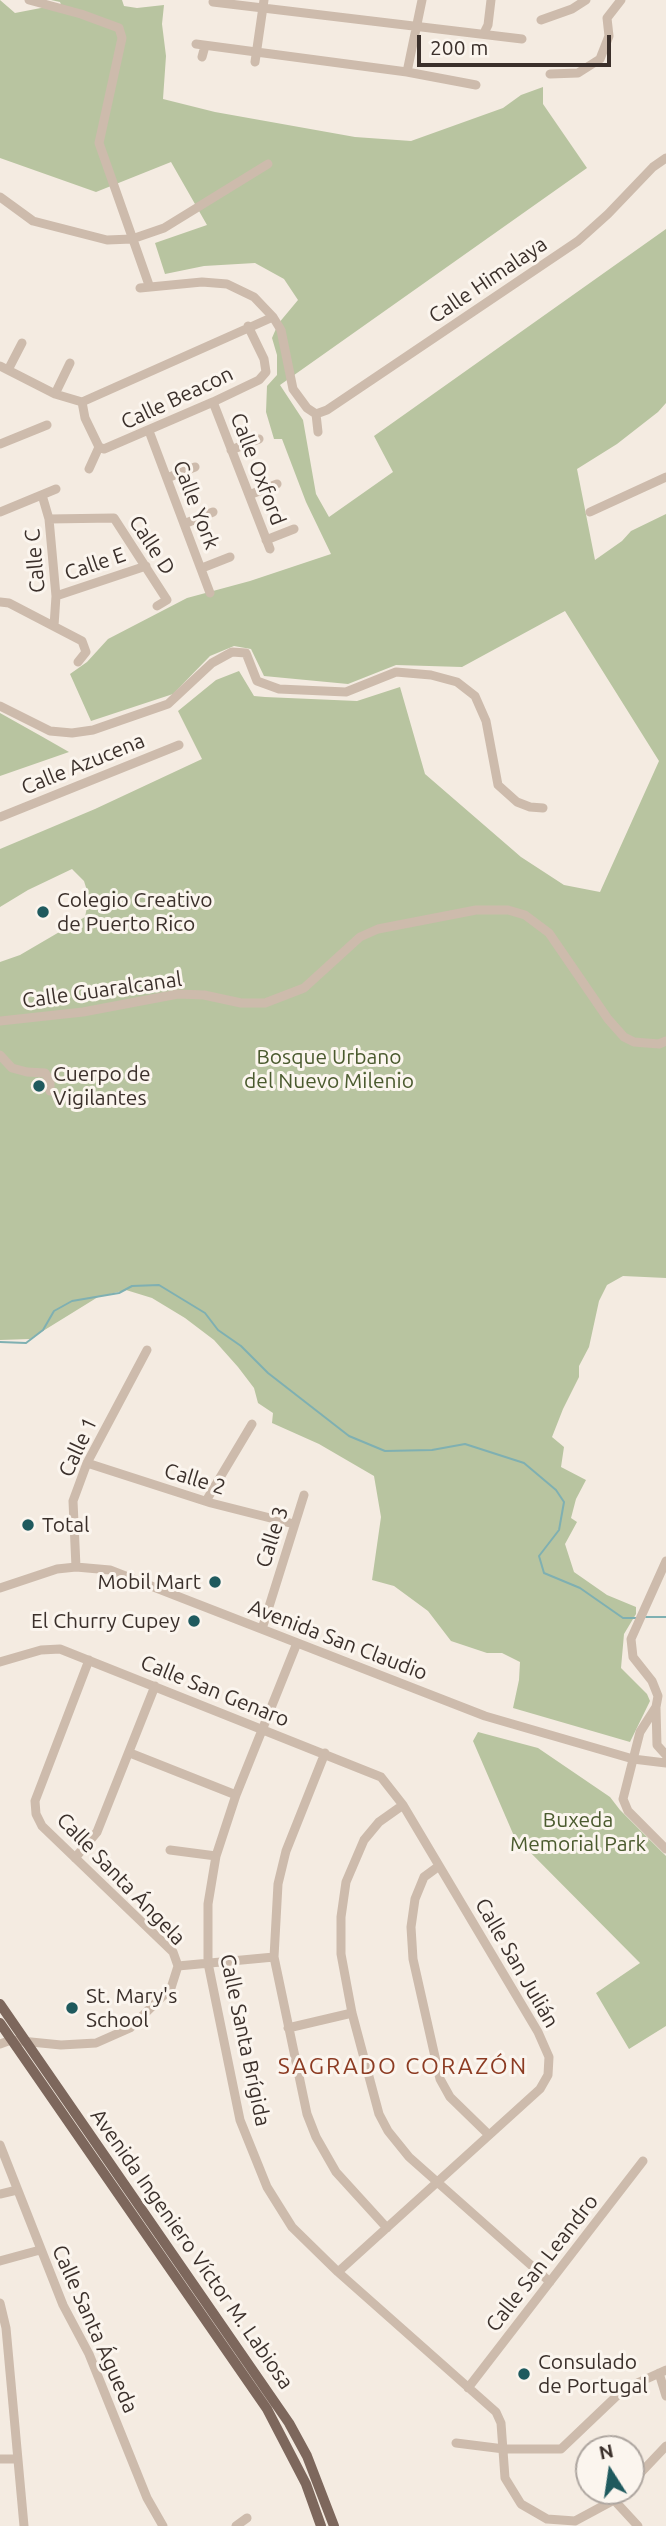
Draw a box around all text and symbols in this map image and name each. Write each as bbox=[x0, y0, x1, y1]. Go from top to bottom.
scale bar bbox=[421, 21, 615, 65]
text: 200 m bbox=[430, 35, 488, 59]
street label: Calle Himalaya bbox=[424, 231, 552, 329]
street label: Calle Beacon bbox=[117, 361, 237, 435]
street label: Calle Oxford bbox=[225, 409, 291, 529]
street label: Calle York bbox=[168, 457, 224, 553]
street label: Calle D bbox=[123, 510, 181, 580]
street label: Calle C bbox=[20, 528, 50, 594]
street label: Calle E bbox=[61, 542, 129, 586]
street label: Calle Azucena bbox=[18, 728, 148, 800]
place label: Colegio Creativo de Puerto Rico bbox=[57, 887, 213, 937]
marker: Colegio Creativo de Puerto Rico bbox=[35, 904, 51, 920]
street label: Calle Guaralcanal bbox=[21, 966, 183, 1014]
park label: Bosque Urbano del Nuevo Milenio bbox=[244, 1044, 414, 1094]
place label: Cuerpo de Vigilantes bbox=[53, 1061, 150, 1111]
marker: Cuerpo de Vigilantes bbox=[31, 1078, 47, 1094]
street label: Calle 1 bbox=[53, 1413, 103, 1481]
street label: Calle 2 bbox=[161, 1458, 229, 1500]
street label: Calle 3 bbox=[250, 1503, 294, 1571]
place label: Total bbox=[42, 1512, 89, 1538]
marker: Total bbox=[20, 1517, 36, 1533]
place label: Mobil Mart bbox=[98, 1569, 201, 1595]
marker: Mobil Mart bbox=[207, 1574, 223, 1590]
street label: Avenida San Claudio bbox=[245, 1594, 431, 1686]
place label: El Churry Cupey bbox=[31, 1608, 180, 1634]
marker: El Churry Cupey bbox=[186, 1613, 202, 1629]
street label: Calle San Genaro bbox=[137, 1650, 293, 1732]
park label: Buxeda Memorial Park bbox=[510, 1807, 646, 1857]
street label: Calle Santa Ángela bbox=[51, 1808, 191, 1950]
street label: Calle San Julián bbox=[470, 1894, 564, 2032]
street label: Calle Santa Brígida bbox=[214, 1952, 276, 2128]
place label: St. Mary's School bbox=[86, 1983, 177, 2033]
marker: St. Mary's School bbox=[64, 2000, 80, 2016]
district label: SAGRADO CORAZÓN bbox=[280, 2052, 526, 2080]
street label: Avenida Ingeniero Víctor M. Labiosa bbox=[85, 2104, 299, 2394]
street label: Calle San Leandro bbox=[481, 2189, 603, 2337]
street label: Calle Santa Águeda bbox=[47, 2241, 143, 2417]
place label: Consulado de Portugal bbox=[538, 2349, 648, 2399]
marker: Consulado de Portugal bbox=[516, 2366, 532, 2382]
north arrow bbox=[575, 2435, 645, 2505]
text: N bbox=[597, 2439, 615, 2464]

